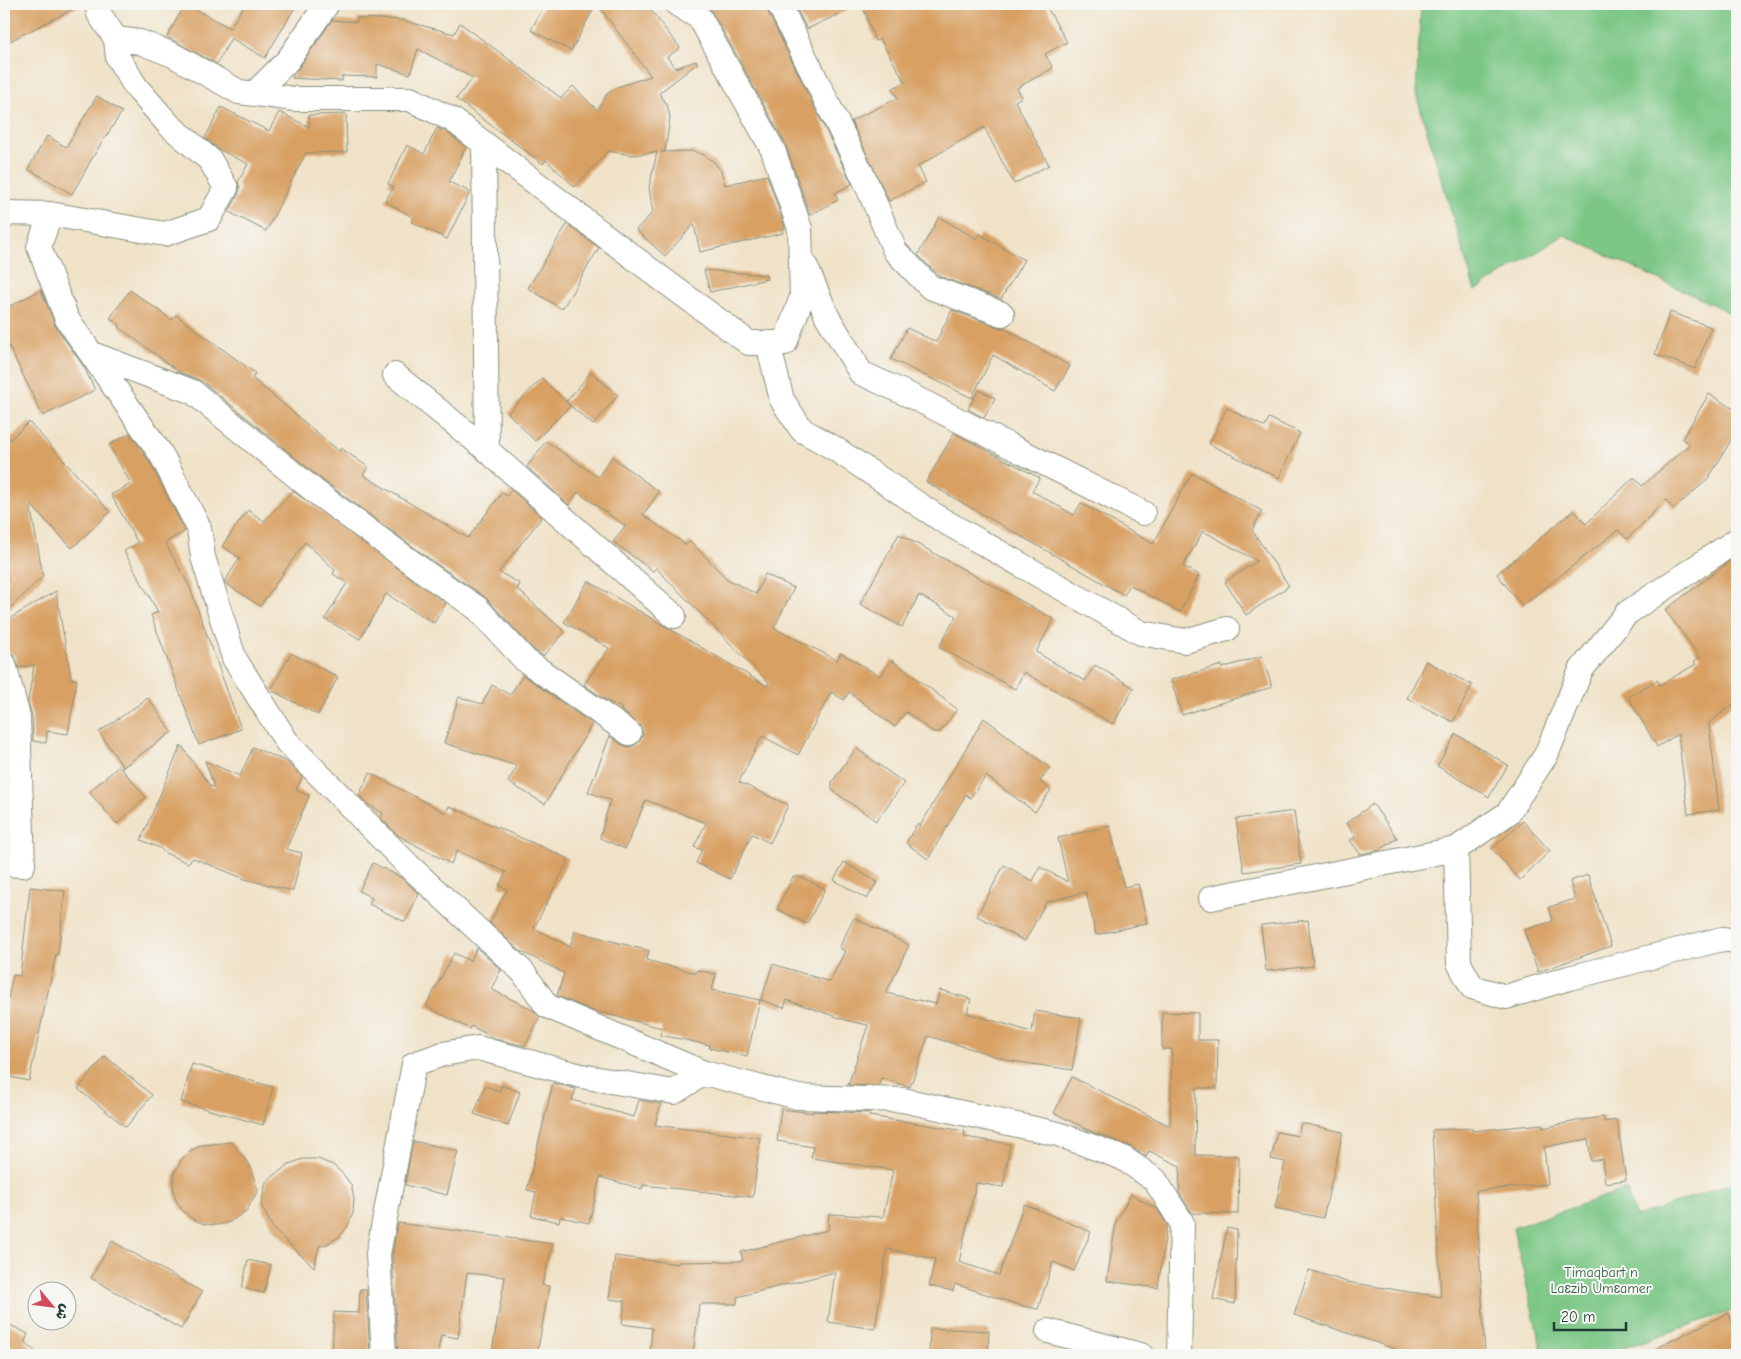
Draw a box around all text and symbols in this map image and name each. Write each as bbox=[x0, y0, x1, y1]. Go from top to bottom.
park label: Timaqbart n Laɛzib Umɛamer bbox=[1551, 1264, 1652, 1297]
north arrow bbox=[28, 1282, 78, 1332]
scale bar bbox=[1554, 1299, 1626, 1331]
text: ش bbox=[52, 1301, 74, 1323]
text: 20 m bbox=[1561, 1308, 1595, 1326]

